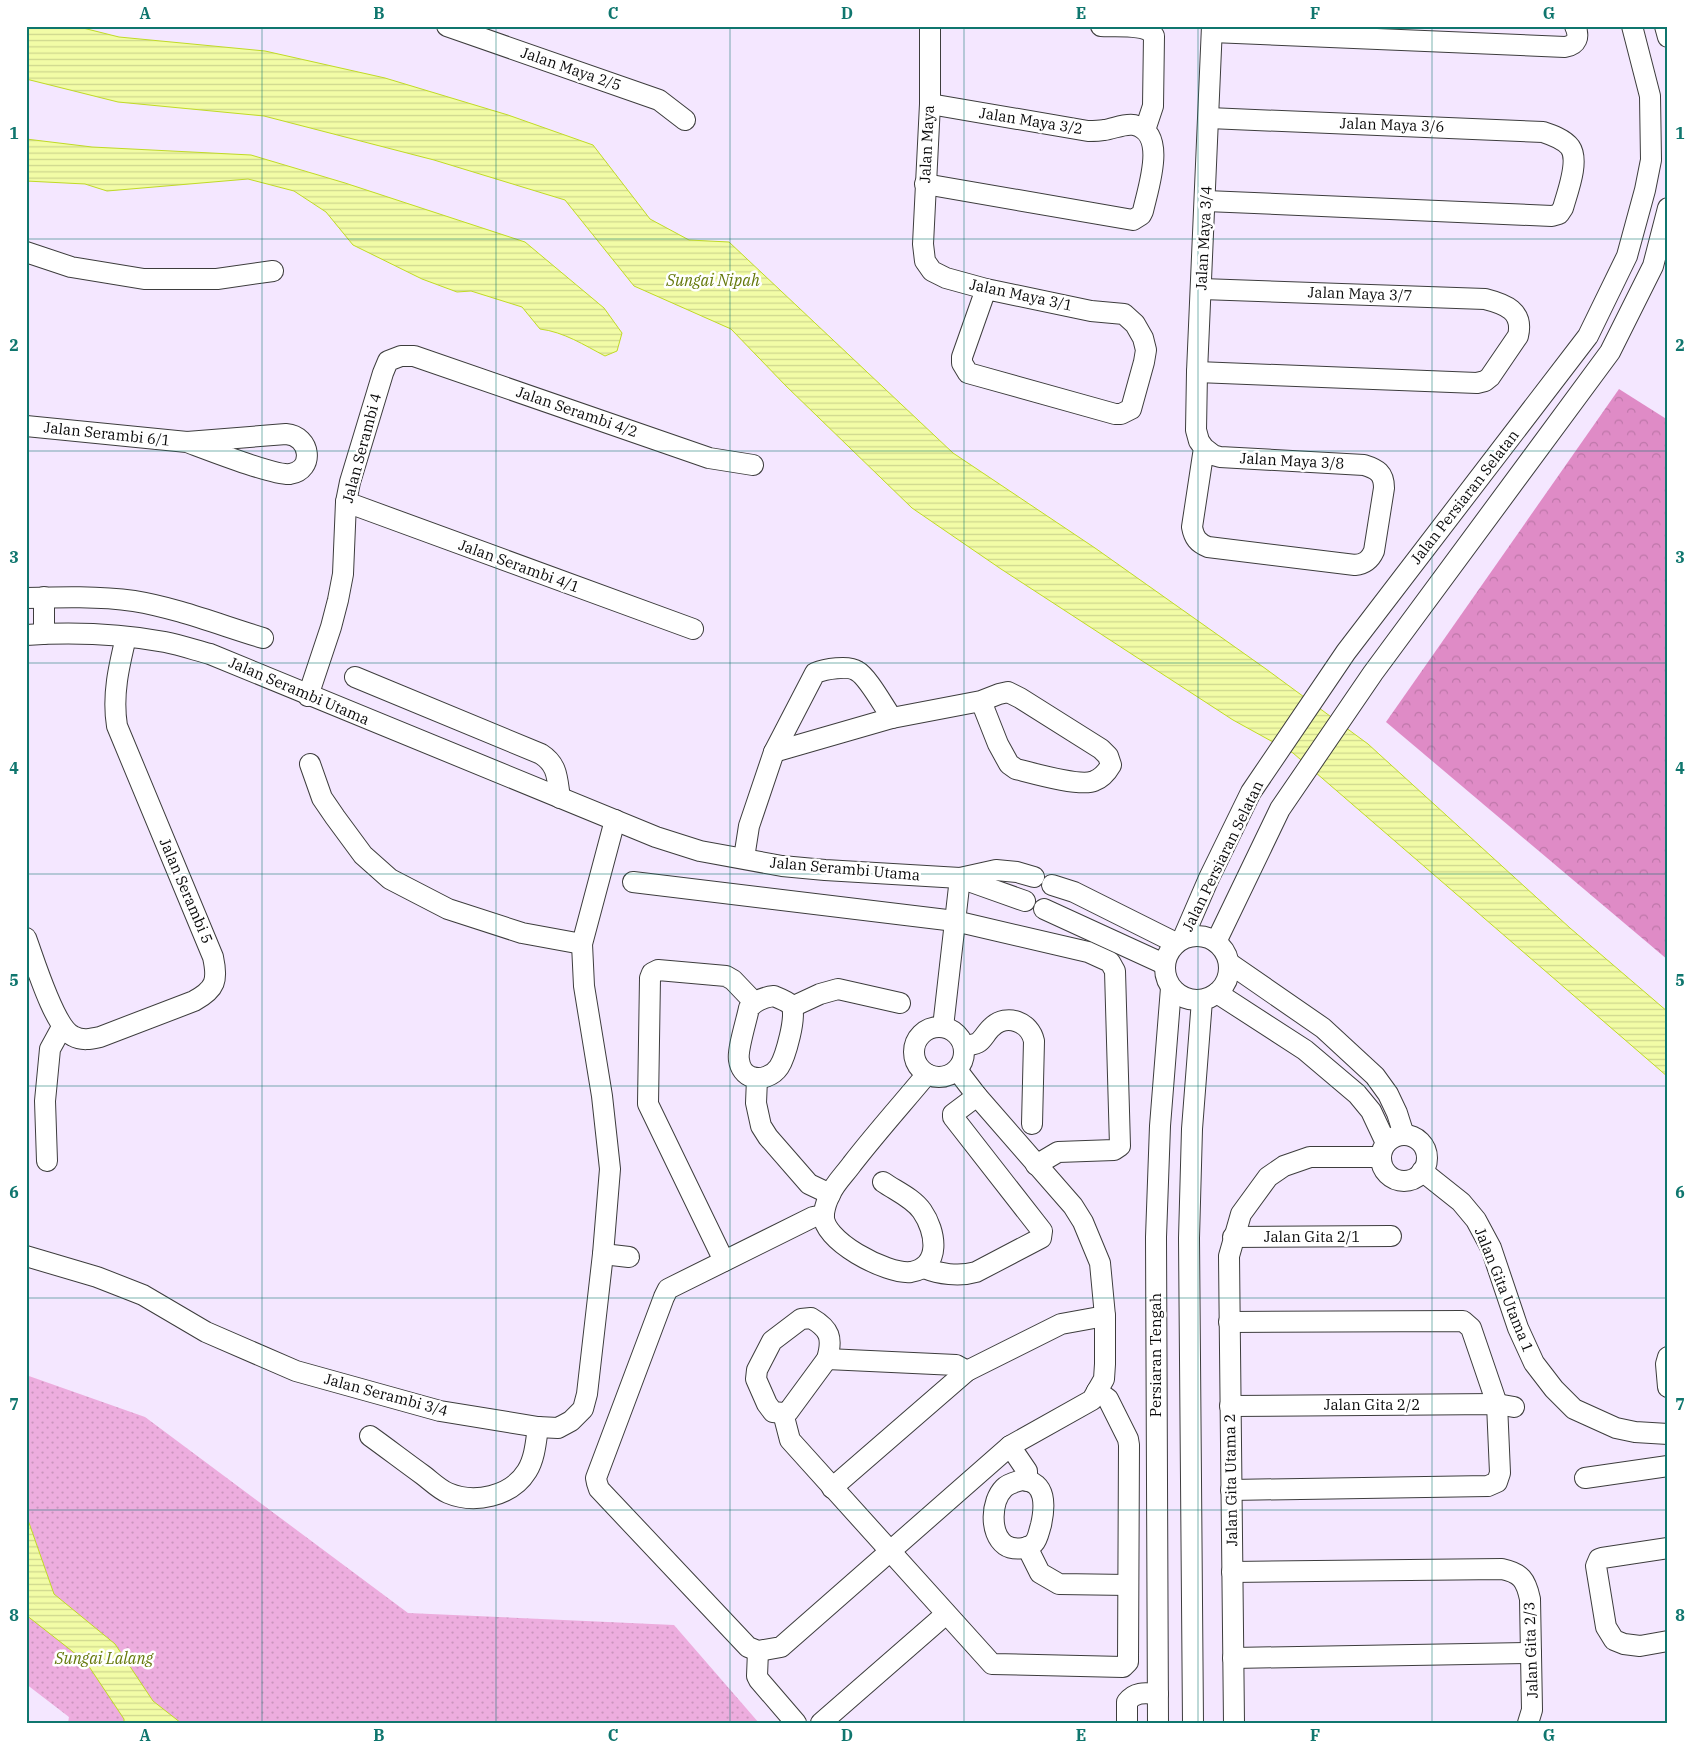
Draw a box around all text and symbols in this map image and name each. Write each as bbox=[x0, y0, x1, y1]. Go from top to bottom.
text: A bbox=[139, 3, 151, 23]
text: B bbox=[373, 3, 385, 23]
text: C bbox=[608, 3, 618, 23]
text: D bbox=[841, 3, 853, 23]
text: E bbox=[1076, 3, 1086, 23]
text: F bbox=[1310, 3, 1320, 23]
text: G bbox=[1543, 3, 1555, 23]
street label: Jalan Maya 2/5 bbox=[519, 42, 624, 95]
street label: Jalan Maya 3/2 bbox=[978, 103, 1084, 138]
street label: Jalan Maya bbox=[915, 105, 938, 183]
street label: Jalan Maya 3/6 bbox=[1339, 113, 1445, 136]
text: 1 bbox=[9, 123, 19, 143]
text: 1 bbox=[1675, 123, 1685, 143]
street label: Jalan Maya 3/4 bbox=[1191, 185, 1216, 291]
water label: Sungai Nipah bbox=[665, 270, 760, 290]
street label: Jalan Maya 3/1 bbox=[968, 274, 1074, 315]
street label: Jalan Maya 3/7 bbox=[1307, 282, 1413, 305]
text: 2 bbox=[9, 335, 19, 355]
text: 2 bbox=[1675, 335, 1685, 355]
street label: Jalan Serambi 4/2 bbox=[514, 382, 640, 441]
street label: Jalan Serambi 4 bbox=[338, 391, 385, 505]
street label: Jalan Serambi 6/1 bbox=[43, 417, 171, 450]
street label: Jalan Persiaran Selatan bbox=[1406, 425, 1523, 568]
street label: Jalan Maya 3/8 bbox=[1239, 448, 1345, 473]
street label: Jalan Serambi 4/1 bbox=[456, 535, 582, 596]
text: 3 bbox=[9, 547, 19, 567]
text: 3 bbox=[1675, 547, 1685, 567]
street label: Jalan Serambi Utama bbox=[226, 652, 372, 729]
text: 4 bbox=[9, 758, 19, 778]
text: 4 bbox=[1675, 758, 1685, 778]
street label: Jalan Persiaran Selatan bbox=[1178, 777, 1267, 934]
street label: Jalan Serambi 5 bbox=[156, 835, 217, 946]
street label: Jalan Serambi Utama bbox=[769, 852, 921, 885]
text: 5 bbox=[9, 970, 19, 990]
text: 5 bbox=[1675, 970, 1685, 990]
text: 6 bbox=[9, 1182, 19, 1202]
text: 6 bbox=[1675, 1182, 1685, 1202]
street label: Jalan Gita Utama 1 bbox=[1471, 1225, 1538, 1355]
street label: Jalan Gita 2/1 bbox=[1264, 1227, 1360, 1246]
street label: Persiaran Tengah bbox=[1146, 1293, 1165, 1417]
street label: Jalan Serambi 3/4 bbox=[322, 1369, 450, 1420]
text: 7 bbox=[9, 1394, 19, 1414]
text: 7 bbox=[1675, 1394, 1685, 1414]
street label: Jalan Gita 2/2 bbox=[1324, 1395, 1420, 1414]
street label: Jalan Gita Utama 2 bbox=[1220, 1413, 1241, 1547]
street label: Jalan Gita 2/3 bbox=[1519, 1601, 1542, 1699]
text: 8 bbox=[9, 1605, 19, 1625]
text: 8 bbox=[1675, 1605, 1685, 1625]
water label: Sungai Lalang bbox=[54, 1648, 154, 1668]
text: A bbox=[139, 1725, 151, 1745]
text: B bbox=[373, 1725, 385, 1745]
text: C bbox=[608, 1725, 618, 1745]
text: D bbox=[841, 1725, 853, 1745]
text: E bbox=[1076, 1725, 1086, 1745]
text: F bbox=[1310, 1725, 1320, 1745]
text: G bbox=[1543, 1725, 1555, 1745]

